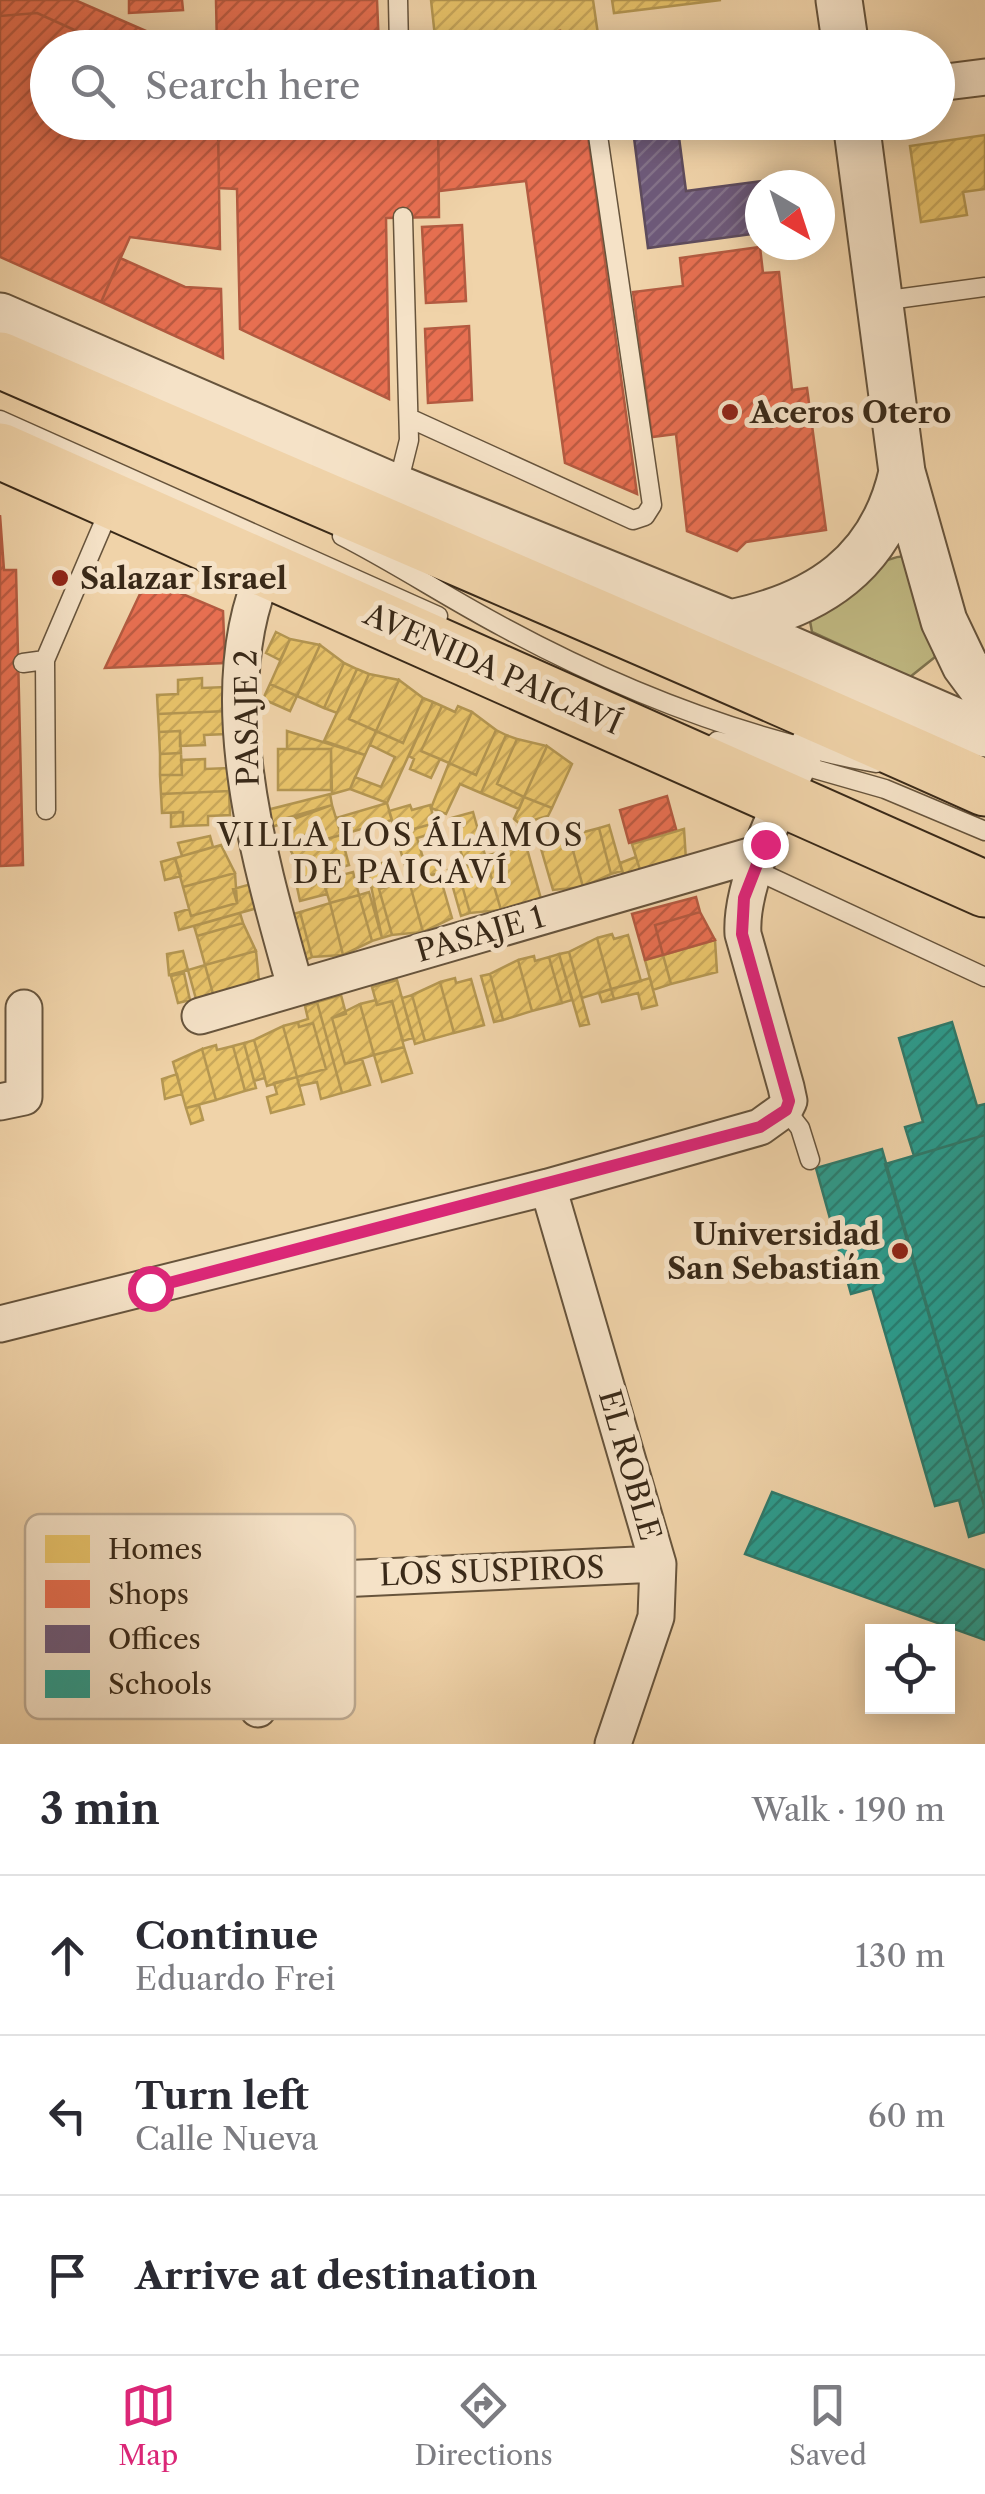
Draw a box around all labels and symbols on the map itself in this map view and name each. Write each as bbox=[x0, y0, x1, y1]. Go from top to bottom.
north arrow bbox=[745, 170, 835, 260]
place label: Aceros Otero bbox=[749, 394, 951, 431]
marker: Aceros Otero bbox=[719, 401, 741, 423]
place label: Salazar Israel bbox=[80, 560, 287, 597]
marker: Salazar Israel bbox=[49, 567, 71, 589]
street label: AVENIDA PAICAVÍ bbox=[358, 595, 627, 742]
street label: PASAJE 2 bbox=[227, 649, 267, 787]
district label: VILLA LOS ÁLAMOS DE PAICAVÍ bbox=[216, 815, 585, 891]
route end bbox=[743, 822, 789, 868]
street label: PASAJE 1 bbox=[411, 898, 549, 970]
place label: Universidad San Sebastián bbox=[667, 1216, 880, 1287]
marker: Universidad San Sebastián bbox=[889, 1240, 911, 1262]
route start bbox=[128, 1266, 174, 1312]
street label: EL ROBLE bbox=[591, 1385, 669, 1545]
legend bbox=[25, 1514, 355, 1719]
text: Homes bbox=[108, 1532, 202, 1566]
street label: LOS SUSPIROS bbox=[379, 1549, 605, 1593]
text: Shops bbox=[108, 1577, 189, 1611]
text: Offices bbox=[108, 1622, 201, 1656]
text: Schools bbox=[108, 1667, 212, 1701]

